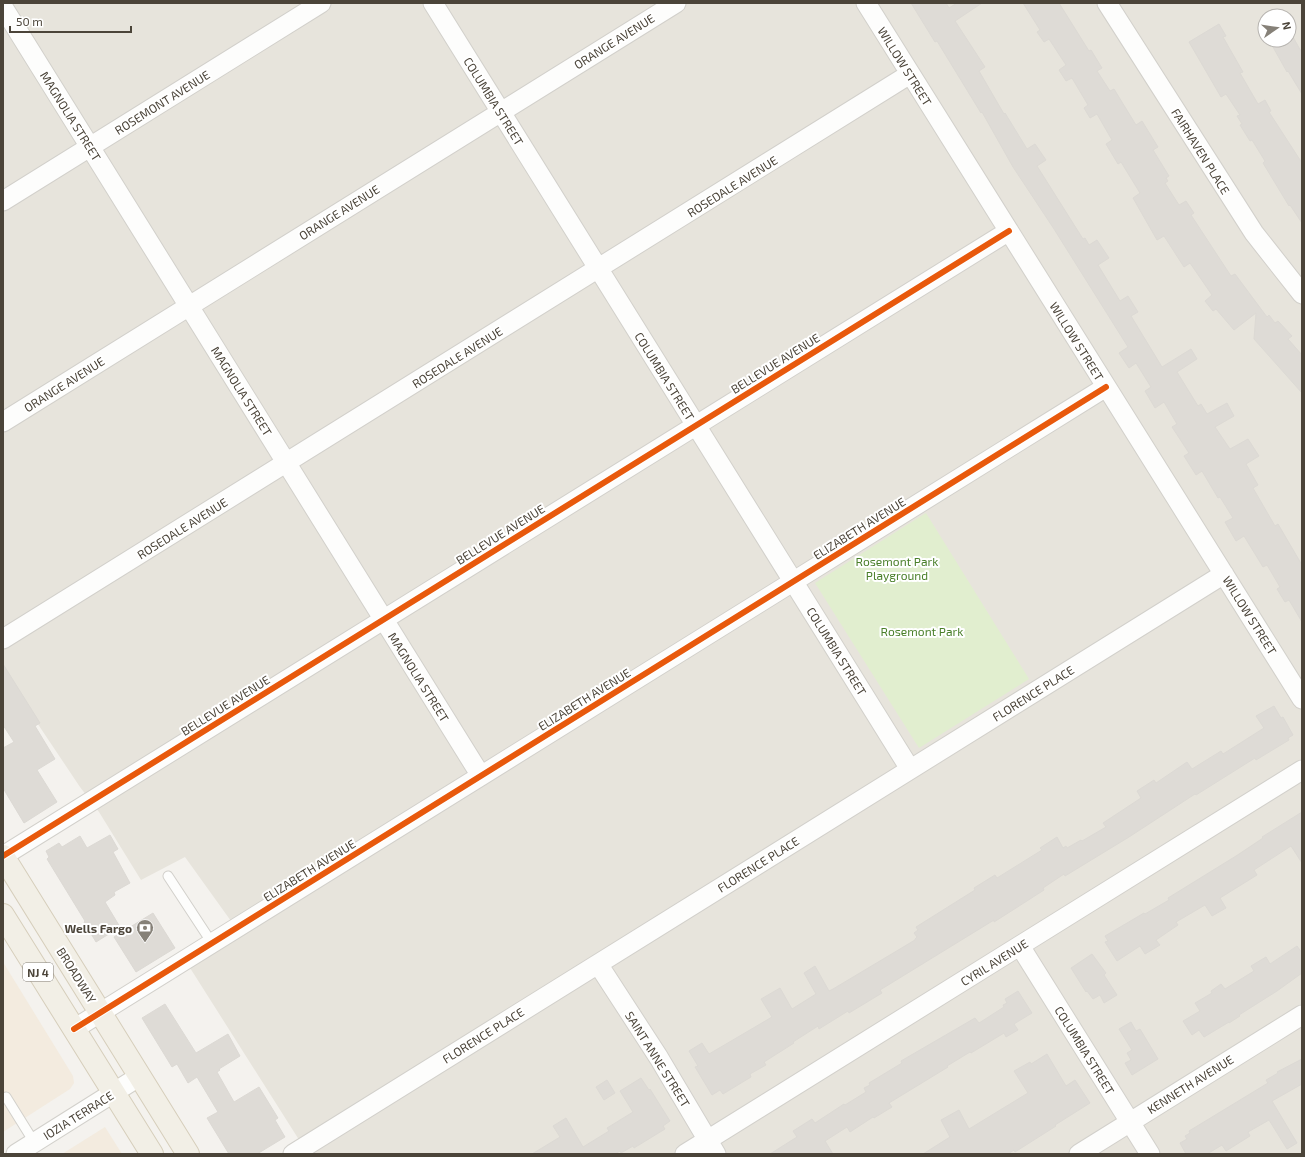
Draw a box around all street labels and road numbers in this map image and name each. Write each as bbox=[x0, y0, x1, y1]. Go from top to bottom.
street label: ORANGE AVENUE bbox=[571, 10, 657, 71]
street label: WILLOW STREET bbox=[875, 24, 935, 108]
street label: COLUMBIA STREET bbox=[461, 54, 527, 148]
street label: ROSEMONT AVENUE bbox=[112, 67, 212, 137]
street label: MAGNOLIA STREET bbox=[38, 69, 104, 163]
street label: FAIRHAVEN PLACE bbox=[1169, 106, 1233, 197]
street label: ROSEDALE AVENUE bbox=[684, 152, 780, 219]
street label: ORANGE AVENUE bbox=[296, 181, 382, 242]
street label: WILLOW STREET bbox=[1047, 299, 1107, 383]
street label: ROSEDALE AVENUE bbox=[409, 323, 505, 390]
street label: COLUMBIA STREET bbox=[632, 329, 698, 423]
street label: BELLEVUE AVENUE bbox=[728, 330, 822, 396]
street label: MAGNOLIA STREET bbox=[209, 344, 275, 438]
street label: ORANGE AVENUE bbox=[21, 353, 107, 414]
street label: ROSEDALE AVENUE bbox=[134, 494, 230, 561]
street label: ELIZABETH AVENUE bbox=[810, 494, 908, 562]
street label: BELLEVUE AVENUE bbox=[453, 501, 547, 567]
street label: WILLOW STREET bbox=[1220, 573, 1280, 657]
street label: COLUMBIA STREET bbox=[804, 604, 870, 698]
street label: MAGNOLIA STREET bbox=[386, 630, 452, 724]
street label: FLORENCE PLACE bbox=[990, 662, 1077, 724]
street label: ELIZABETH AVENUE bbox=[535, 665, 633, 733]
street label: BELLEVUE AVENUE bbox=[178, 672, 272, 738]
street label: FLORENCE PLACE bbox=[715, 833, 802, 895]
street label: ELIZABETH AVENUE bbox=[260, 836, 358, 904]
street label: CYRIL AVENUE bbox=[958, 936, 1030, 988]
street label: BROADWAY bbox=[54, 945, 100, 1006]
road number: NJ 4 bbox=[23, 963, 53, 981]
street label: COLUMBIA STREET bbox=[1052, 1003, 1118, 1097]
street label: FLORENCE PLACE bbox=[440, 1004, 527, 1066]
street label: SAINT ANNE STREET bbox=[623, 1009, 693, 1109]
street label: KENNETH AVENUE bbox=[1144, 1052, 1236, 1116]
street label: IOZIA TERRACE bbox=[40, 1088, 116, 1142]

